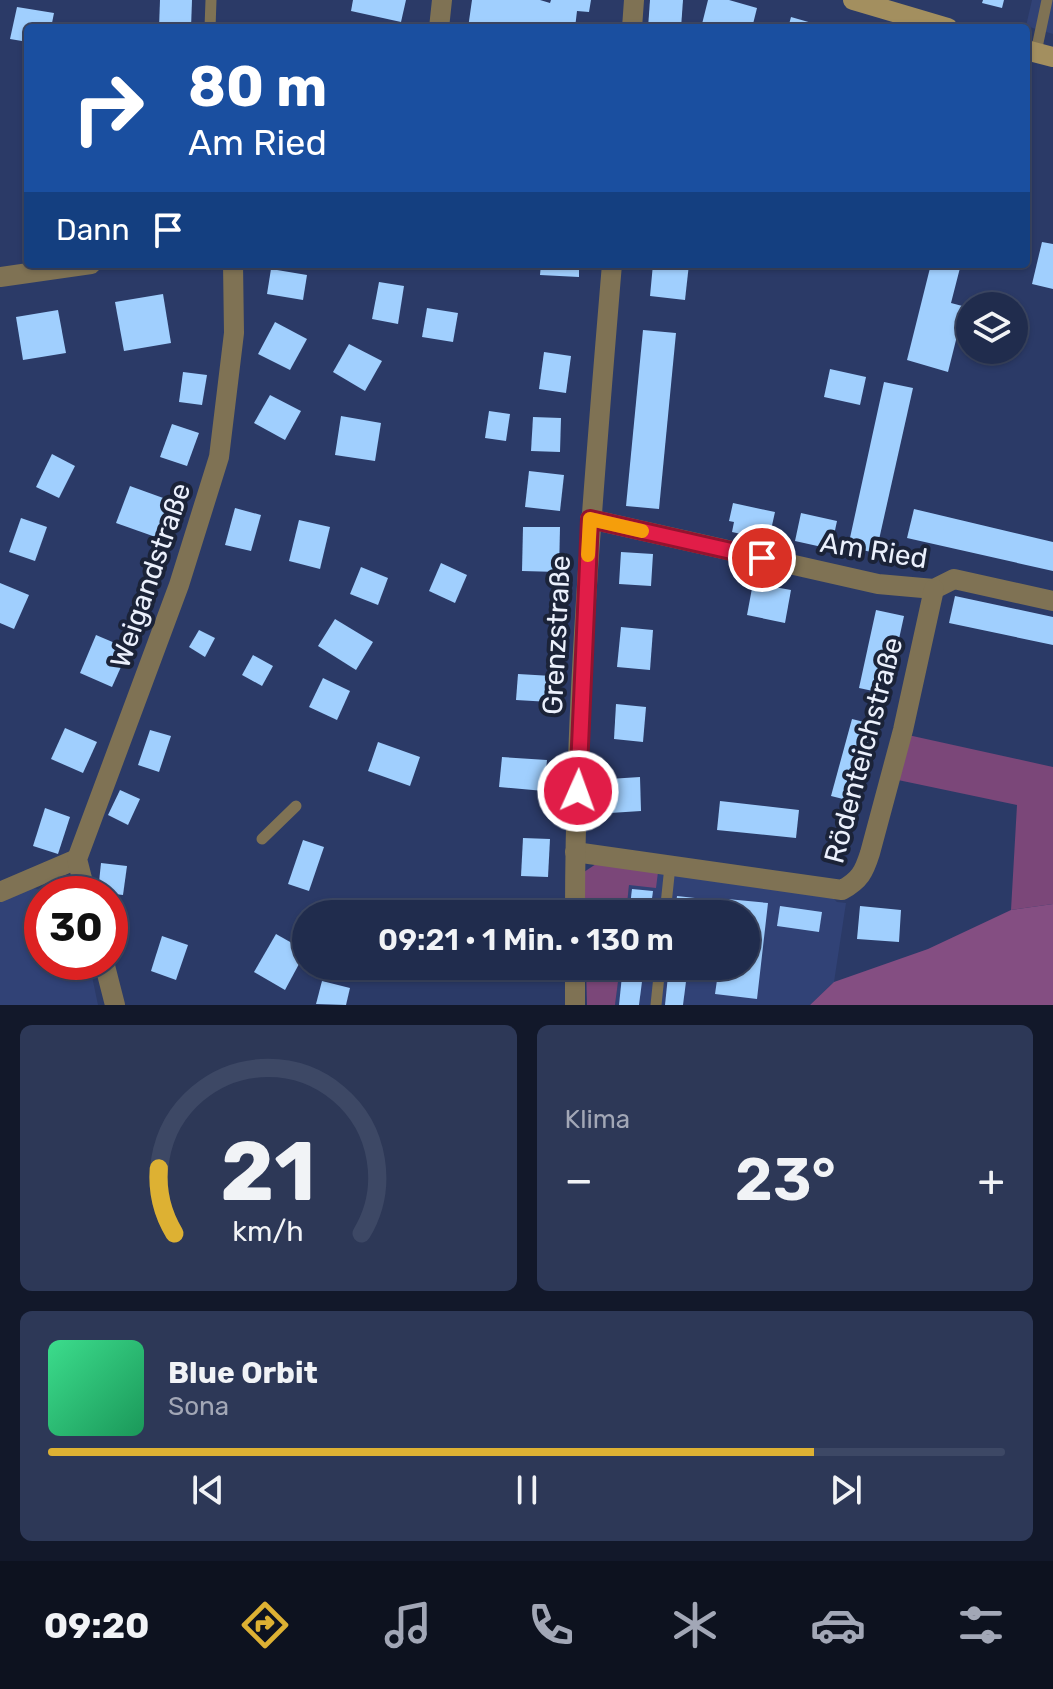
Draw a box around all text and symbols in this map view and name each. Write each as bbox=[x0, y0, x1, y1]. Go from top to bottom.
text: 80 m bbox=[188, 54, 327, 120]
icon: right bbox=[56, 56, 160, 160]
text: Am Ried bbox=[188, 121, 327, 164]
icon: arrive bbox=[146, 208, 190, 252]
text: Dann bbox=[56, 212, 130, 248]
map controls bbox=[956, 292, 1028, 364]
button: layers bbox=[956, 292, 1028, 364]
street label: Weigandstraße bbox=[103, 478, 198, 672]
pin bbox=[728, 524, 796, 592]
street label: Am Ried bbox=[818, 526, 930, 575]
icon: arrive bbox=[740, 536, 784, 580]
street label: Grenzstraße bbox=[536, 554, 577, 716]
street label: Rödenteichstraße bbox=[817, 634, 910, 867]
position arrow bbox=[536, 749, 620, 833]
speed limit sign: 30 bbox=[24, 876, 128, 980]
text: 09:21 · 1 Min. · 130 m bbox=[378, 922, 674, 958]
text: Klima bbox=[565, 1104, 630, 1135]
text: 21 bbox=[221, 1122, 316, 1221]
text: 23° bbox=[735, 1144, 836, 1215]
text: − bbox=[565, 1154, 593, 1206]
text: + bbox=[978, 1154, 1005, 1206]
text: km/h bbox=[233, 1214, 304, 1248]
text: Blue Orbit bbox=[168, 1355, 318, 1391]
text: Sona bbox=[168, 1391, 229, 1422]
icon: previous bbox=[186, 1468, 230, 1512]
icon: pause bbox=[505, 1468, 549, 1512]
icon: next bbox=[824, 1468, 868, 1512]
icon: directions bbox=[237, 1597, 293, 1653]
icon: music bbox=[380, 1597, 436, 1653]
icon: phone bbox=[523, 1597, 579, 1653]
icon: climate bbox=[667, 1597, 723, 1653]
icon: car bbox=[810, 1597, 866, 1653]
icon: filters bbox=[953, 1597, 1009, 1653]
text: 09:20 bbox=[44, 1604, 150, 1647]

